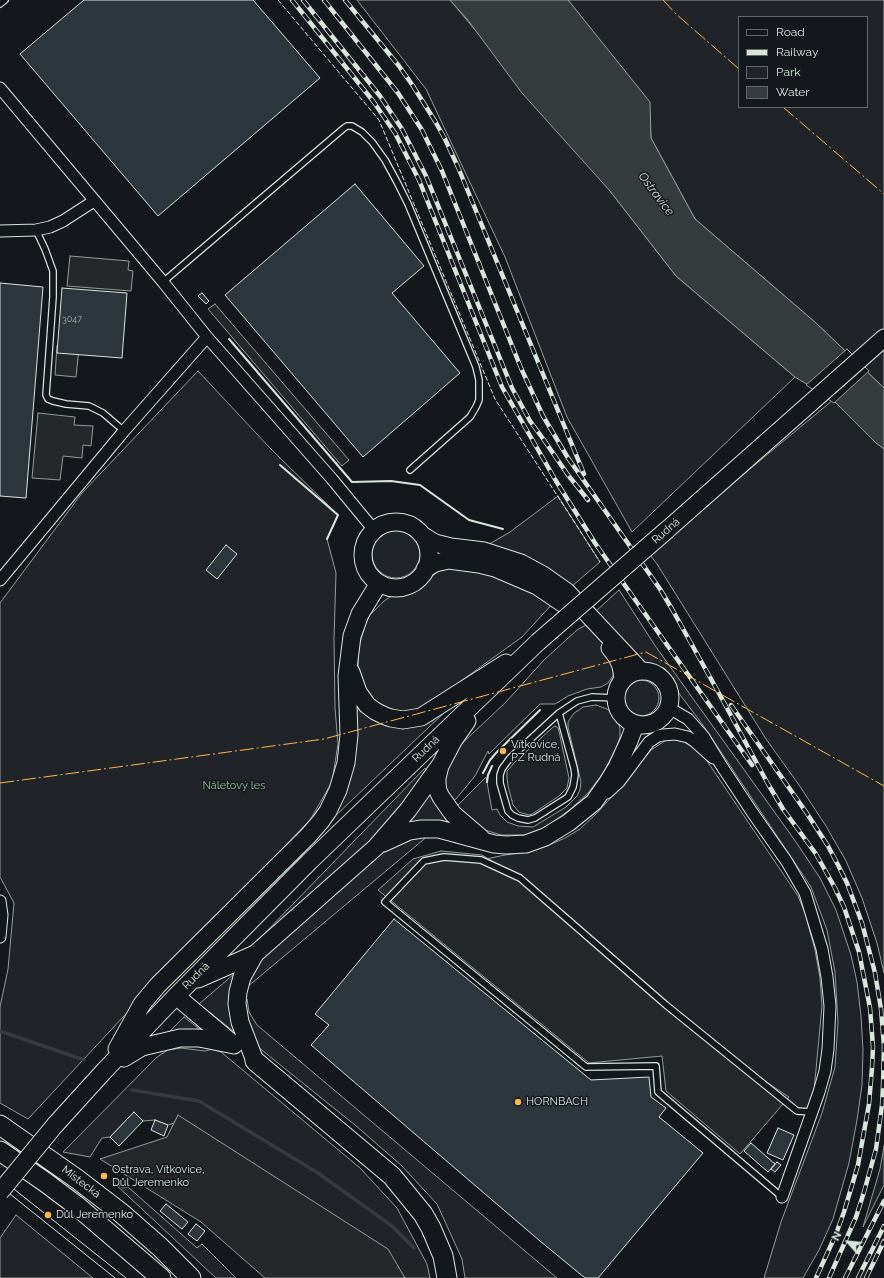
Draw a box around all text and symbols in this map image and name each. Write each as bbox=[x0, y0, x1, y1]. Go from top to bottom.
legend bbox=[738, 16, 868, 108]
text: Road bbox=[776, 25, 805, 39]
text: Railway bbox=[776, 45, 818, 59]
text: Park bbox=[776, 65, 801, 79]
text: Water bbox=[776, 85, 810, 99]
water label: Ostravice bbox=[635, 170, 677, 218]
house number: 3047 bbox=[62, 314, 82, 324]
street label: Rudná bbox=[649, 515, 683, 547]
street label: Rudná bbox=[410, 733, 442, 765]
place label: Vítkovice, PZ Rudná bbox=[511, 738, 560, 764]
marker: Vítkovice, PZ Rudná bbox=[498, 746, 508, 756]
park label: Náletový les bbox=[202, 779, 266, 793]
street label: Rudná bbox=[180, 960, 212, 992]
place label: HORNBACH bbox=[526, 1095, 588, 1109]
marker: HORNBACH bbox=[513, 1097, 523, 1107]
street label: Místecká bbox=[59, 1163, 103, 1201]
place label: Ostrava, Vítkovice, Důl Jeremenko bbox=[112, 1163, 205, 1189]
marker: Ostrava, Vítkovice, Důl Jeremenko bbox=[99, 1171, 109, 1181]
place label: Důl Jeremenko bbox=[56, 1208, 133, 1222]
marker: Důl Jeremenko bbox=[43, 1210, 53, 1220]
north arrow bbox=[828, 1222, 868, 1262]
text: N bbox=[829, 1230, 845, 1243]

